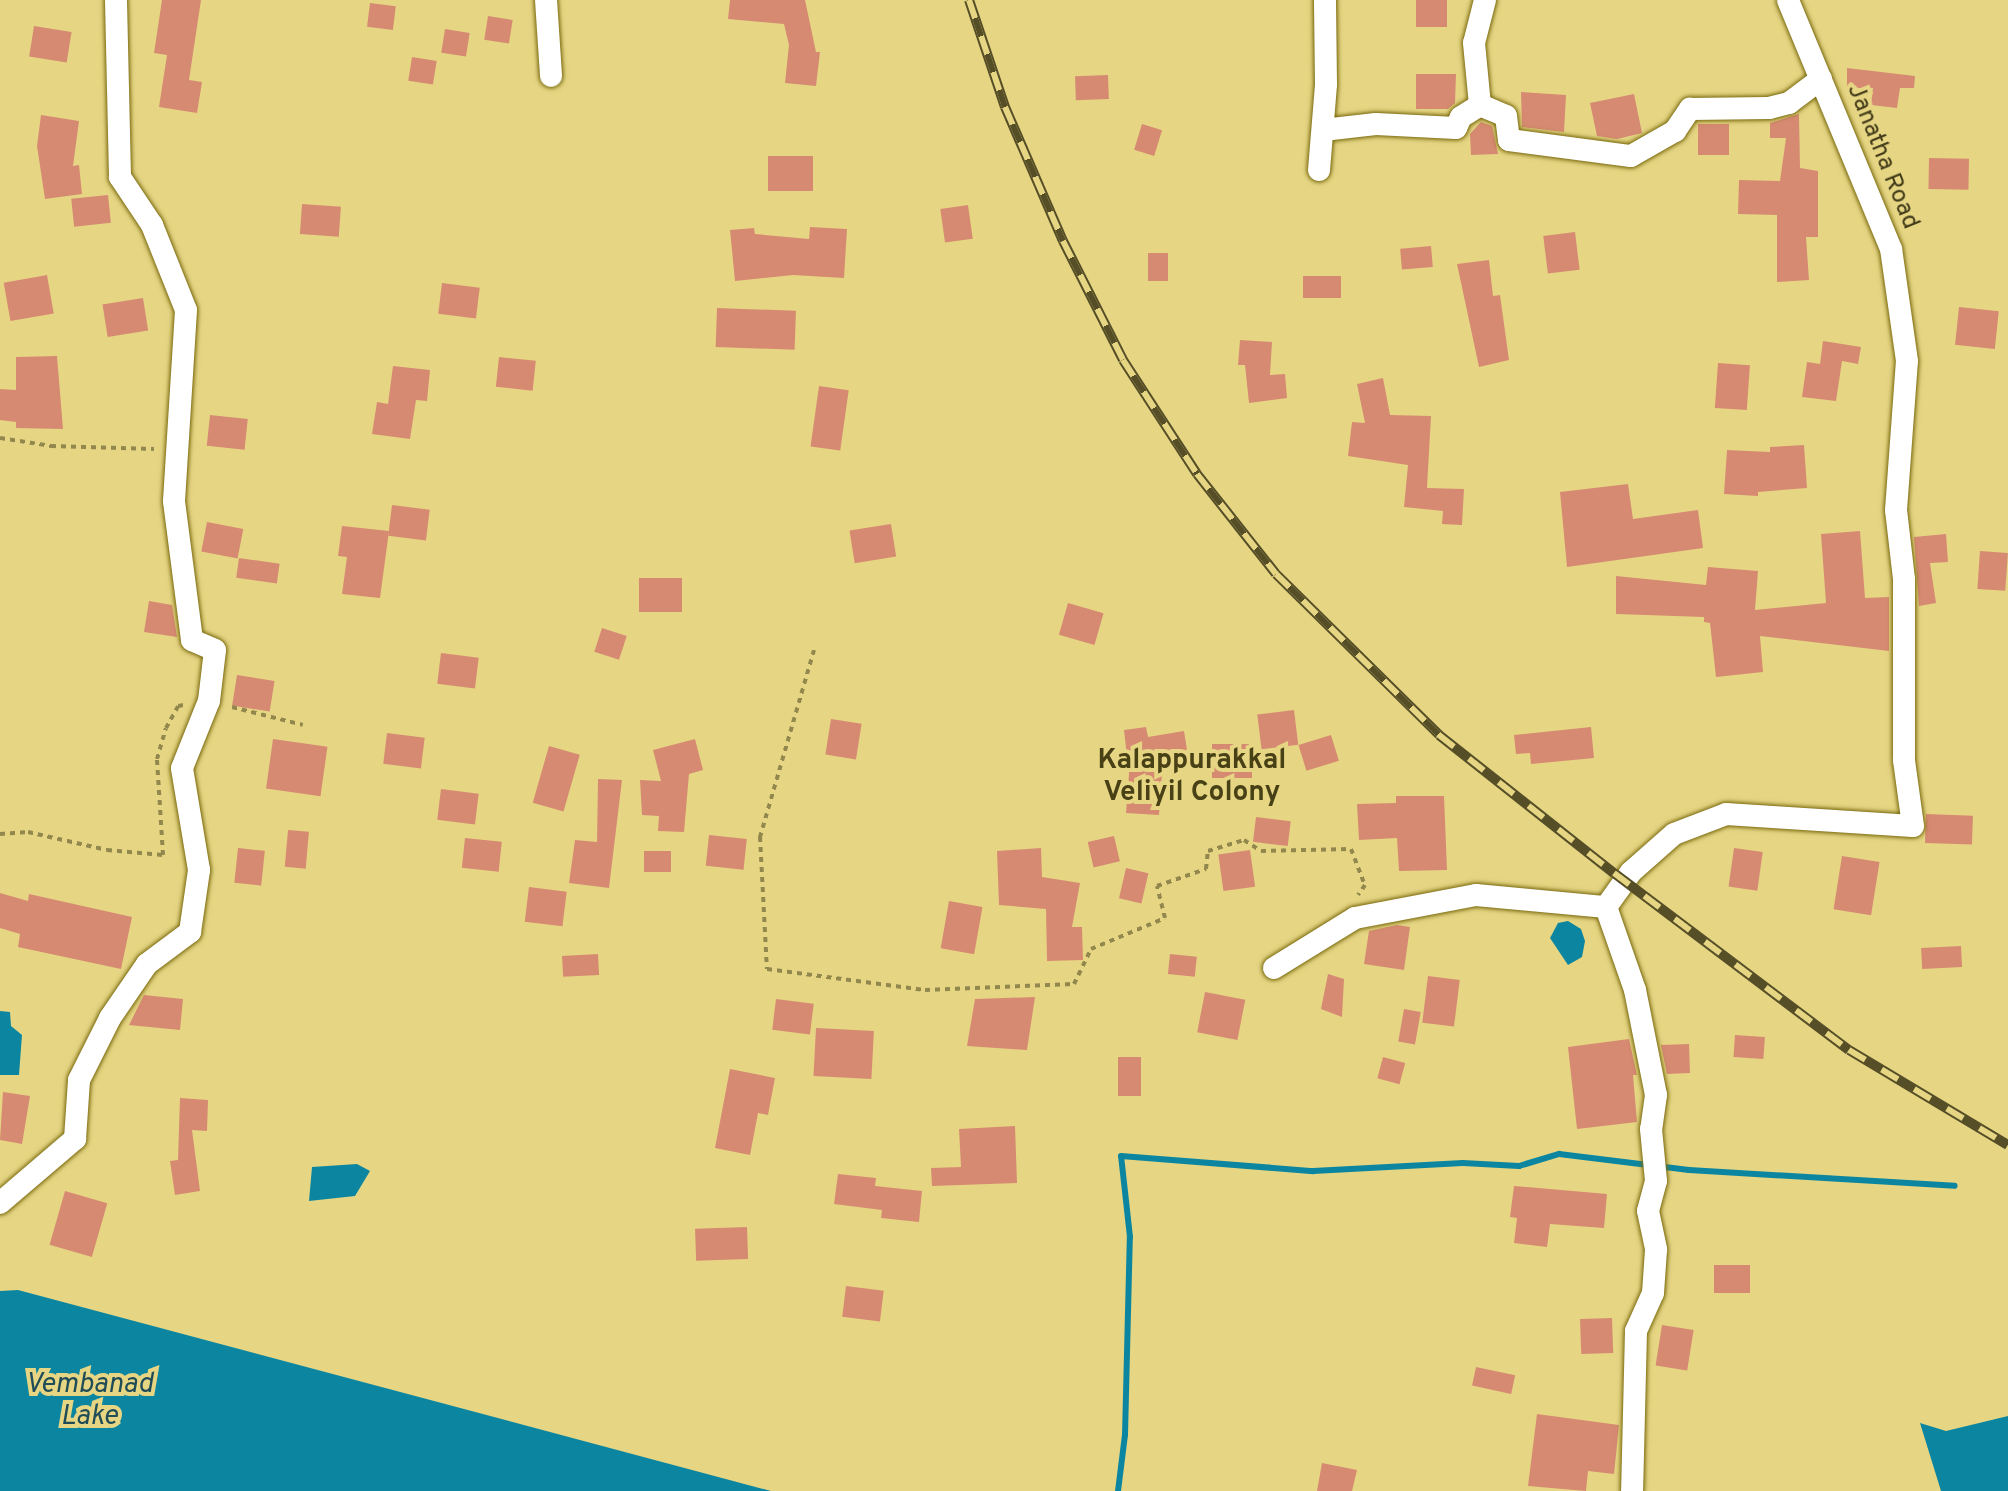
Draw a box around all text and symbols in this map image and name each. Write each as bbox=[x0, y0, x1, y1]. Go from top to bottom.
street label: Janatha Road bbox=[1839, 80, 1925, 234]
district label: Kalappurakkal Veliyil Colony bbox=[1098, 744, 1286, 810]
water label: Vembanad Lake bbox=[25, 1368, 153, 1434]

